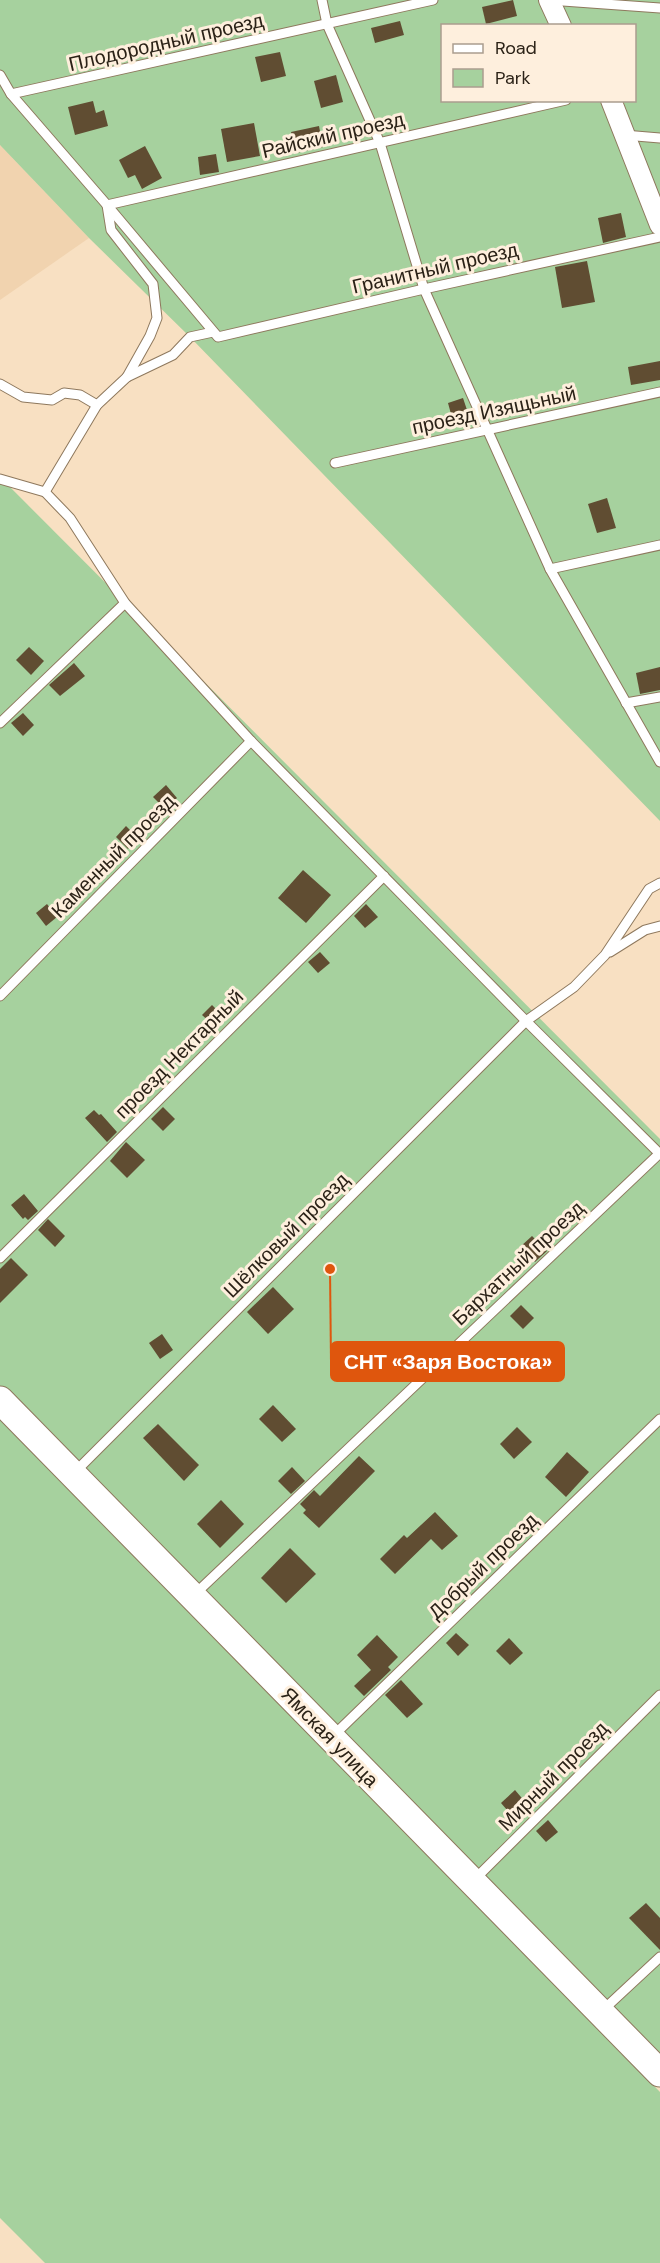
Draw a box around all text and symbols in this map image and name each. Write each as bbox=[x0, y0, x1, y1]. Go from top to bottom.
street label: Плодородный проезд bbox=[66, 7, 266, 77]
legend bbox=[441, 24, 636, 102]
text: Road bbox=[495, 36, 537, 60]
text: Park bbox=[495, 66, 531, 90]
street label: Райский проезд bbox=[259, 106, 407, 164]
street label: Гранитный проезд bbox=[350, 236, 521, 300]
street label: проезд Изящьный bbox=[409, 380, 579, 440]
street label: Каменный проезд bbox=[46, 788, 181, 923]
street label: проезд Нектарный bbox=[109, 984, 249, 1124]
street label: Шёлковый проезд bbox=[218, 1167, 354, 1303]
street label: Бархатный проезд bbox=[447, 1195, 590, 1331]
callout: СНТ «Заря Востока» bbox=[331, 1342, 564, 1381]
text: СНТ «Заря Востока» bbox=[344, 1348, 552, 1376]
street label: Добрый проезд bbox=[423, 1507, 544, 1625]
street label: Ямская улица bbox=[276, 1681, 385, 1793]
street label: Мирный проезд bbox=[493, 1715, 614, 1836]

